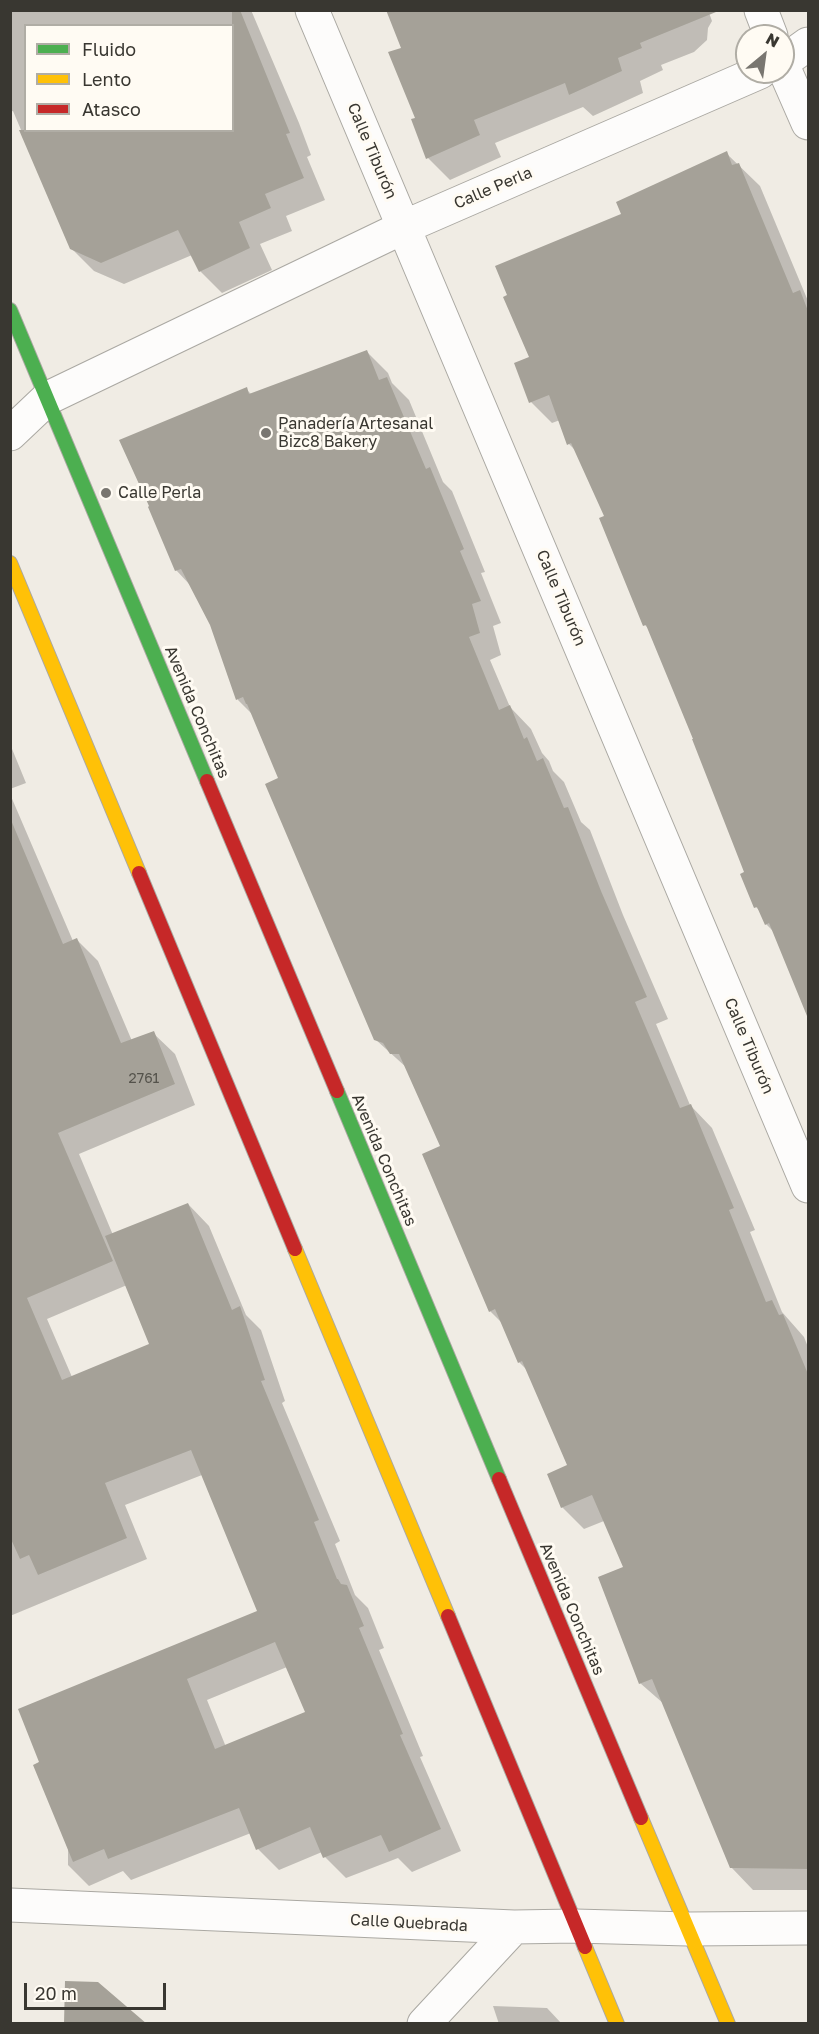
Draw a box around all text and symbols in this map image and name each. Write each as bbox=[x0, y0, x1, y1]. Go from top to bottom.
legend bbox=[24, 24, 234, 132]
north arrow bbox=[735, 24, 795, 84]
text: N bbox=[763, 28, 783, 52]
text: Fluido bbox=[82, 38, 136, 60]
text: Lento bbox=[82, 68, 131, 90]
text: Atasco bbox=[82, 98, 141, 120]
street label: Calle Tiburón bbox=[343, 100, 401, 202]
street label: Calle Perla bbox=[451, 163, 535, 213]
place label: Panadería Artesanal Bizc8 Bakery bbox=[278, 414, 433, 452]
marker: Panadería Artesanal Bizc8 Bakery bbox=[259, 426, 273, 440]
place label: Calle Perla bbox=[118, 483, 201, 503]
marker: Calle Perla bbox=[99, 486, 113, 500]
street label: Calle Tiburón bbox=[532, 547, 590, 649]
street label: Avenida Conchitas bbox=[160, 643, 234, 781]
street label: Calle Tiburón bbox=[720, 995, 778, 1097]
house number: 2761 bbox=[129, 1071, 159, 1087]
street label: Avenida Conchitas bbox=[347, 1091, 421, 1229]
street label: Avenida Conchitas bbox=[535, 1540, 609, 1678]
street label: Calle Quebrada bbox=[350, 1910, 468, 1936]
scale bar bbox=[27, 1971, 170, 2009]
text: 20 m bbox=[35, 1982, 77, 2004]

